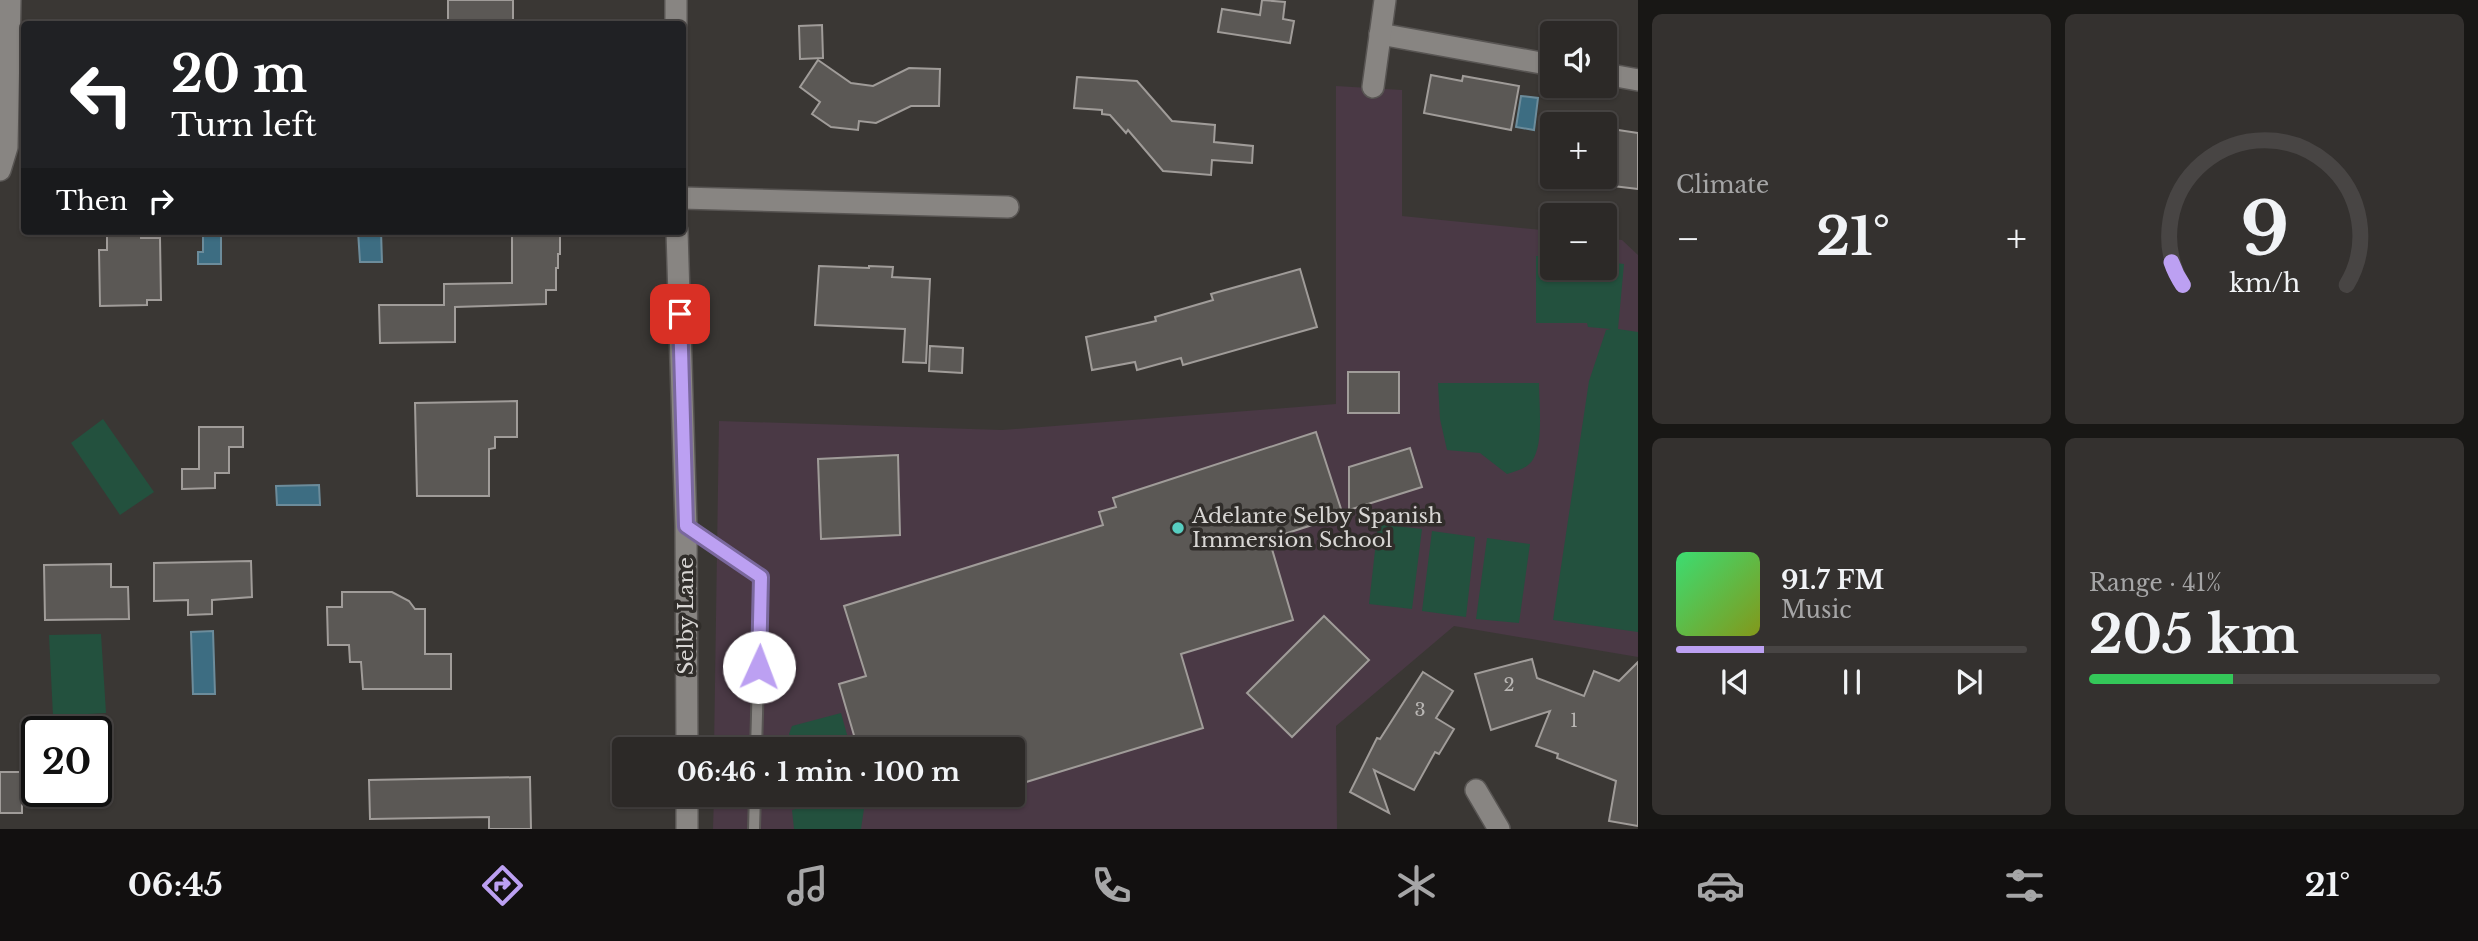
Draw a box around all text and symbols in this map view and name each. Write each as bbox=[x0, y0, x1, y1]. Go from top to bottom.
map controls bbox=[1540, 21, 1617, 280]
button: sound bbox=[1540, 21, 1617, 98]
text: 20 m bbox=[171, 44, 307, 105]
icon: left bbox=[56, 49, 147, 140]
text: Turn left bbox=[171, 105, 317, 145]
button: + bbox=[1540, 112, 1617, 189]
text: Climate bbox=[1676, 171, 1769, 199]
icon: right bbox=[142, 182, 180, 220]
text: 9 bbox=[2240, 184, 2289, 275]
text: Then bbox=[56, 185, 128, 217]
button: − bbox=[1540, 203, 1617, 280]
text: 21° bbox=[1816, 205, 1890, 269]
text: − bbox=[1676, 215, 1700, 262]
text: + bbox=[2006, 215, 2027, 262]
text: km/h bbox=[2229, 268, 2300, 299]
pin bbox=[650, 284, 710, 344]
icon: arrive bbox=[661, 295, 699, 333]
place label: Adelante Selby Spanish Immersion School bbox=[1191, 503, 1443, 553]
marker: Adelante Selby Spanish Immersion School bbox=[1170, 520, 1186, 536]
street label: Selby Lane bbox=[673, 557, 699, 675]
text: 91.7 FM bbox=[1781, 564, 1884, 596]
text: Range · 41% bbox=[2089, 569, 2221, 597]
text: Music bbox=[1781, 596, 1852, 624]
text: 205 km bbox=[2089, 603, 2299, 667]
position arrow bbox=[722, 630, 796, 704]
icon: previous bbox=[1716, 663, 1754, 701]
icon: pause bbox=[1833, 663, 1871, 701]
icon: next bbox=[1950, 663, 1988, 701]
house number: 2 bbox=[1503, 674, 1515, 696]
house number: 3 bbox=[1414, 699, 1426, 721]
house number: 1 bbox=[1570, 710, 1578, 732]
speed limit sign: 20 bbox=[21, 716, 112, 807]
text: 06:46 · 1 min · 100 m bbox=[677, 756, 960, 788]
icon: directions bbox=[478, 861, 527, 910]
icon: music bbox=[783, 861, 832, 910]
icon: phone bbox=[1087, 861, 1136, 910]
icon: climate bbox=[1392, 861, 1441, 910]
icon: car bbox=[1696, 861, 1745, 910]
icon: filters bbox=[2000, 861, 2049, 910]
text: 06:45 bbox=[128, 865, 223, 905]
text: 21° bbox=[2305, 865, 2350, 905]

